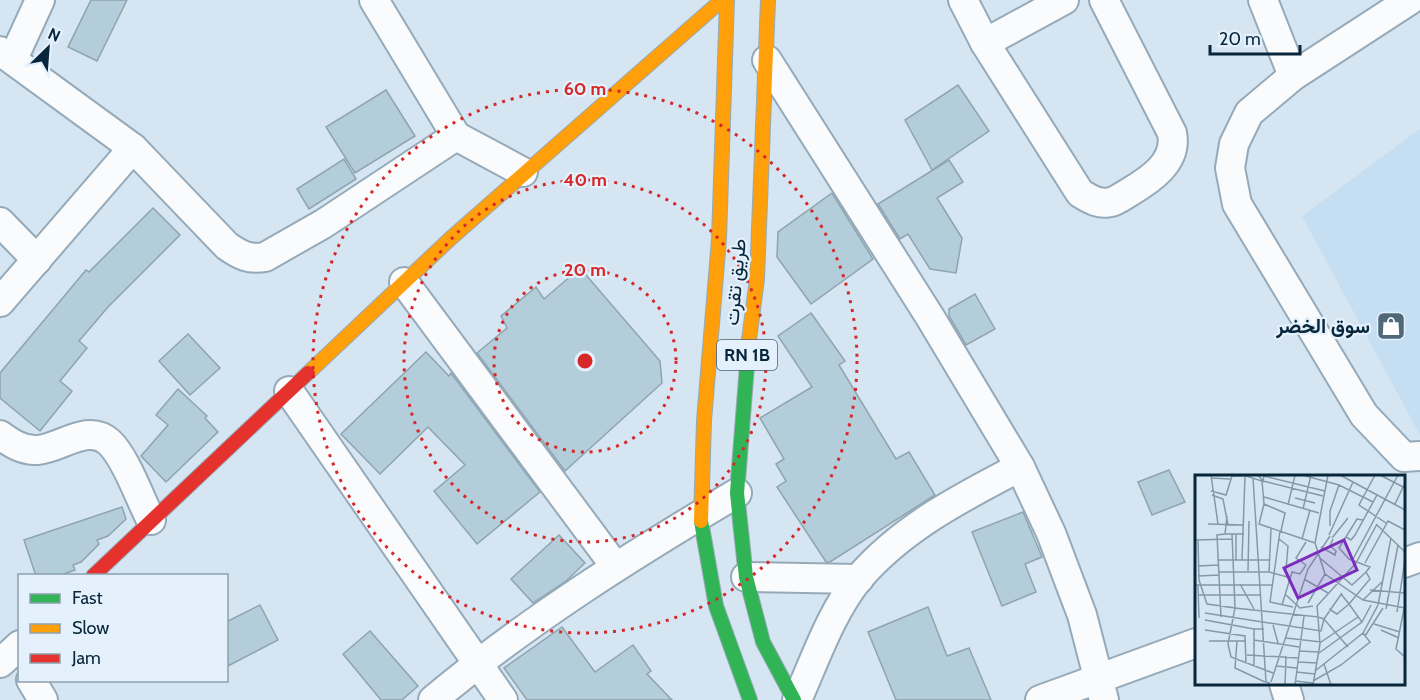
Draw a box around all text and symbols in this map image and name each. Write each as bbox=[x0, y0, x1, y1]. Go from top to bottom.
north arrow bbox=[18, 18, 78, 78]
scale bar bbox=[1210, 18, 1300, 56]
text: N bbox=[45, 24, 63, 46]
text: 20 m bbox=[1219, 28, 1261, 50]
text: 60 m bbox=[564, 78, 606, 100]
text: 40 m bbox=[563, 169, 607, 191]
street label: طريق تقرت bbox=[719, 238, 752, 327]
text: 20 m bbox=[564, 259, 606, 281]
shop icon: سوق الخضر bbox=[1375, 310, 1407, 342]
place label: سوق الخضر bbox=[1275, 314, 1370, 339]
road number: RN 1B bbox=[717, 340, 777, 370]
centre of rings bbox=[575, 351, 595, 371]
inset map bbox=[1195, 475, 1405, 685]
legend bbox=[18, 574, 228, 682]
text: Fast bbox=[72, 587, 103, 609]
text: Slow bbox=[72, 617, 109, 639]
text: Jam bbox=[71, 647, 101, 669]

